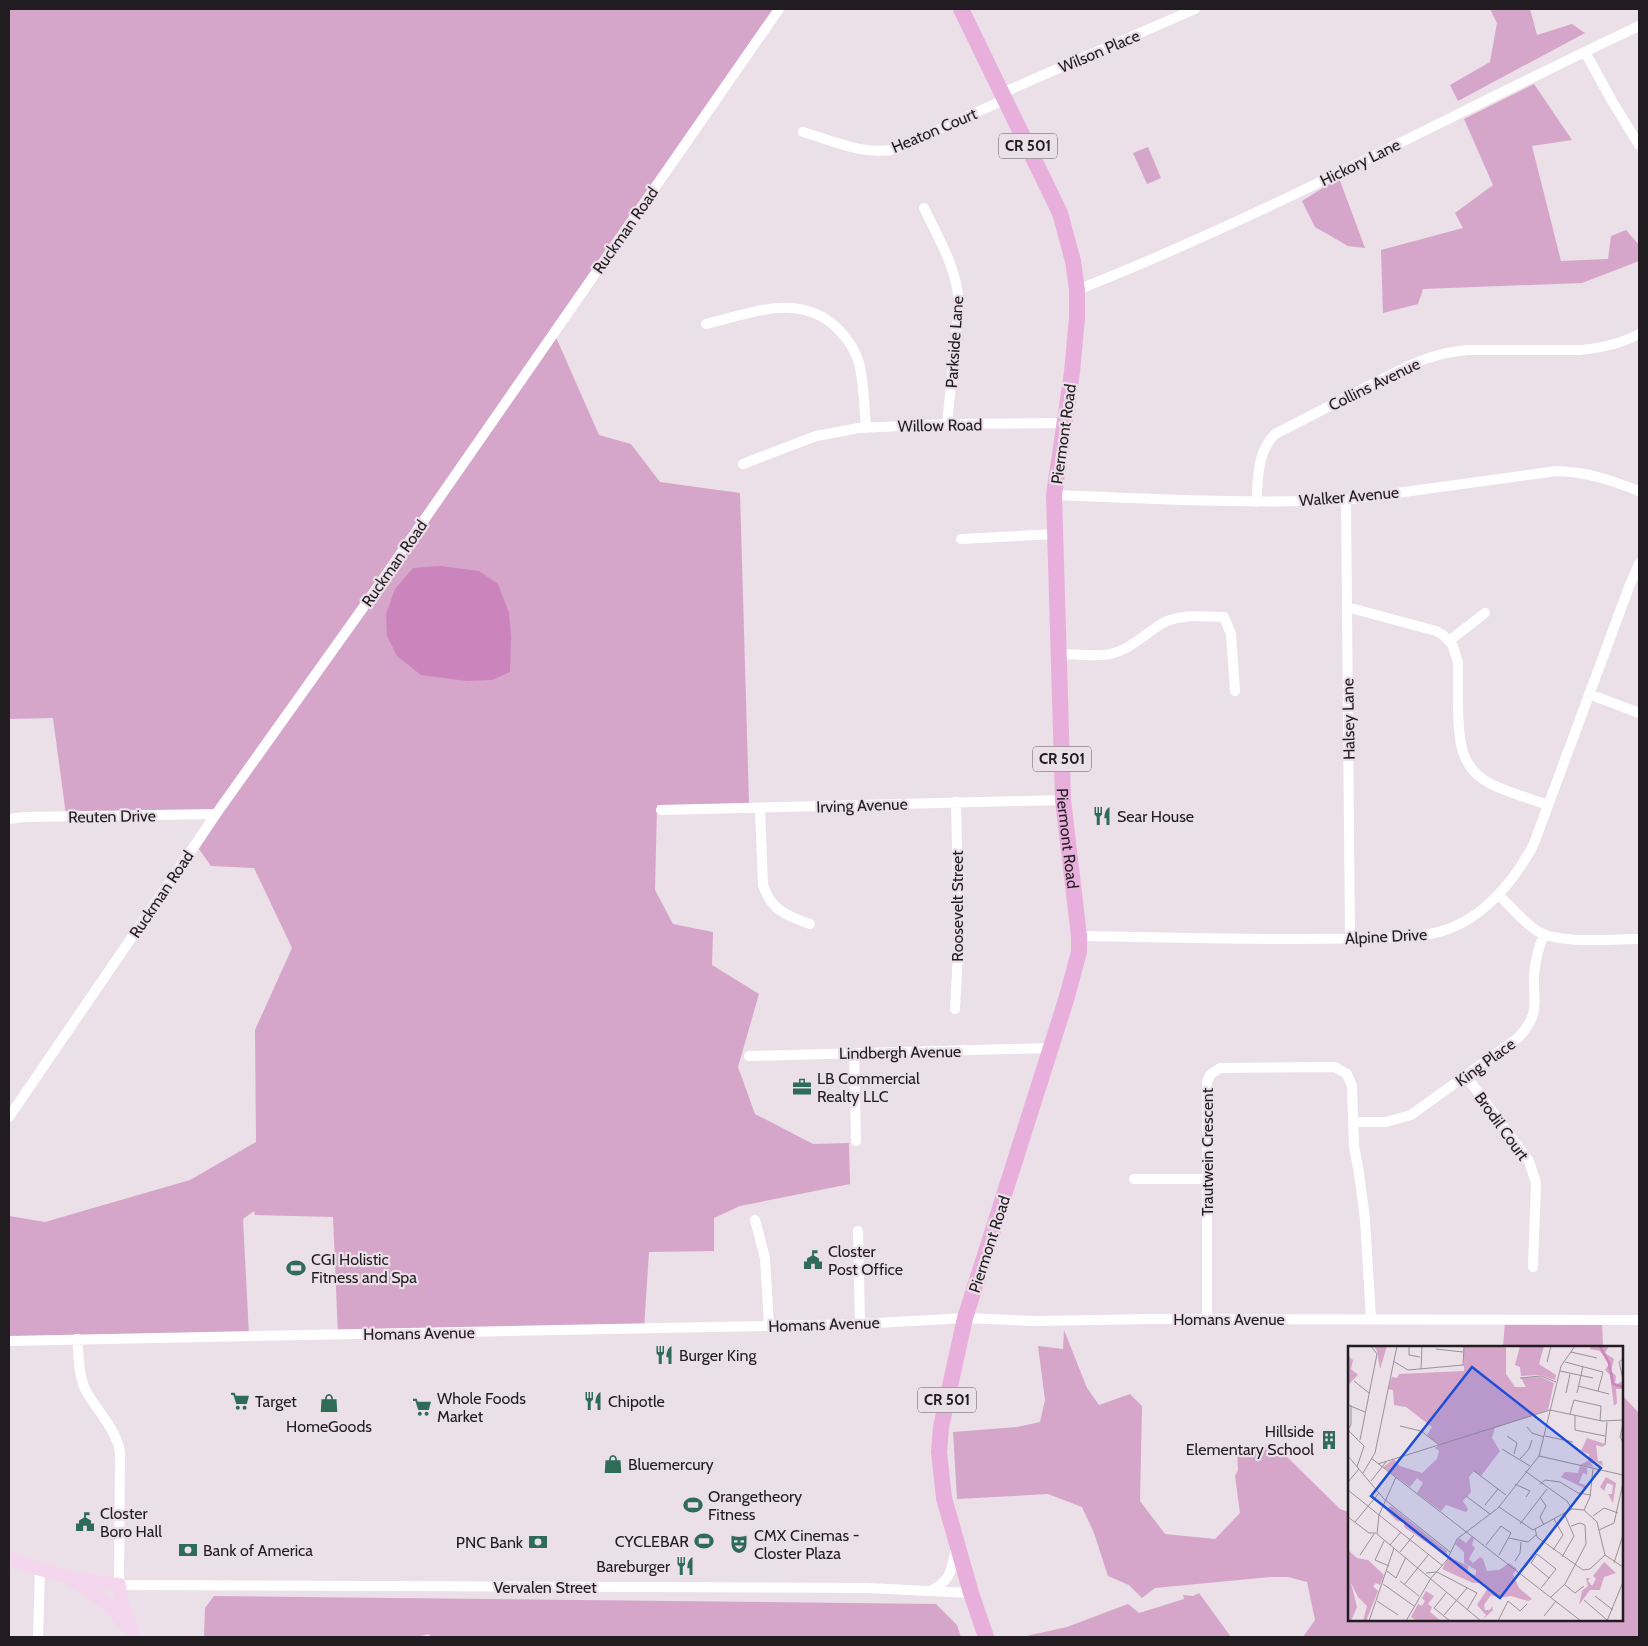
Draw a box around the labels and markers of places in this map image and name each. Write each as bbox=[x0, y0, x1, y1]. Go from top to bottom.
restaurant icon: Sear House bbox=[1091, 805, 1113, 827]
place label: Sear House bbox=[1117, 807, 1194, 826]
place label: LB Commercial Realty LLC bbox=[817, 1069, 920, 1106]
office icon: LB Commercial Realty LLC bbox=[791, 1076, 813, 1098]
place label: Closter Post Office bbox=[828, 1242, 903, 1279]
public building icon: Closter Post Office bbox=[802, 1249, 824, 1271]
place label: CGI Holistic Fitness and Spa bbox=[311, 1250, 417, 1287]
sports icon: CGI Holistic Fitness and Spa bbox=[285, 1257, 307, 1279]
restaurant icon: Burger King bbox=[653, 1344, 675, 1366]
place label: Burger King bbox=[679, 1346, 757, 1365]
place label: Whole Foods Market bbox=[437, 1389, 526, 1426]
supermarket icon: Target bbox=[229, 1390, 251, 1412]
restaurant icon: Chipotle bbox=[582, 1390, 604, 1412]
place label: Target bbox=[255, 1392, 297, 1411]
shop icon: HomeGoods bbox=[318, 1392, 340, 1414]
place label: Chipotle bbox=[608, 1392, 665, 1411]
supermarket icon: Whole Foods Market bbox=[411, 1396, 433, 1418]
place label: HomeGoods bbox=[286, 1417, 372, 1436]
place label: Hillside Elementary School bbox=[1186, 1422, 1314, 1459]
building icon: Hillside Elementary School bbox=[1318, 1429, 1340, 1451]
shop icon: Bluemercury bbox=[602, 1453, 624, 1475]
place label: Bluemercury bbox=[628, 1455, 714, 1474]
place label: Orangetheory Fitness bbox=[708, 1487, 802, 1524]
sports icon: Orangetheory Fitness bbox=[682, 1494, 704, 1516]
place label: Closter Boro Hall bbox=[100, 1504, 162, 1541]
public building icon: Closter Boro Hall bbox=[74, 1511, 96, 1533]
place label: CMX Cinemas - Closter Plaza bbox=[754, 1526, 860, 1563]
sports icon: CYCLEBAR bbox=[693, 1530, 715, 1552]
bank icon: PNC Bank bbox=[527, 1531, 549, 1553]
place label: CYCLEBAR bbox=[615, 1532, 689, 1551]
place label: PNC Bank bbox=[456, 1533, 524, 1552]
theatre icon: CMX Cinemas - Closter Plaza bbox=[728, 1533, 750, 1555]
bank icon: Bank of America bbox=[177, 1539, 199, 1561]
place label: Bank of America bbox=[203, 1541, 313, 1560]
restaurant icon: Bareburger bbox=[674, 1555, 696, 1577]
place label: Bareburger bbox=[596, 1557, 671, 1576]

